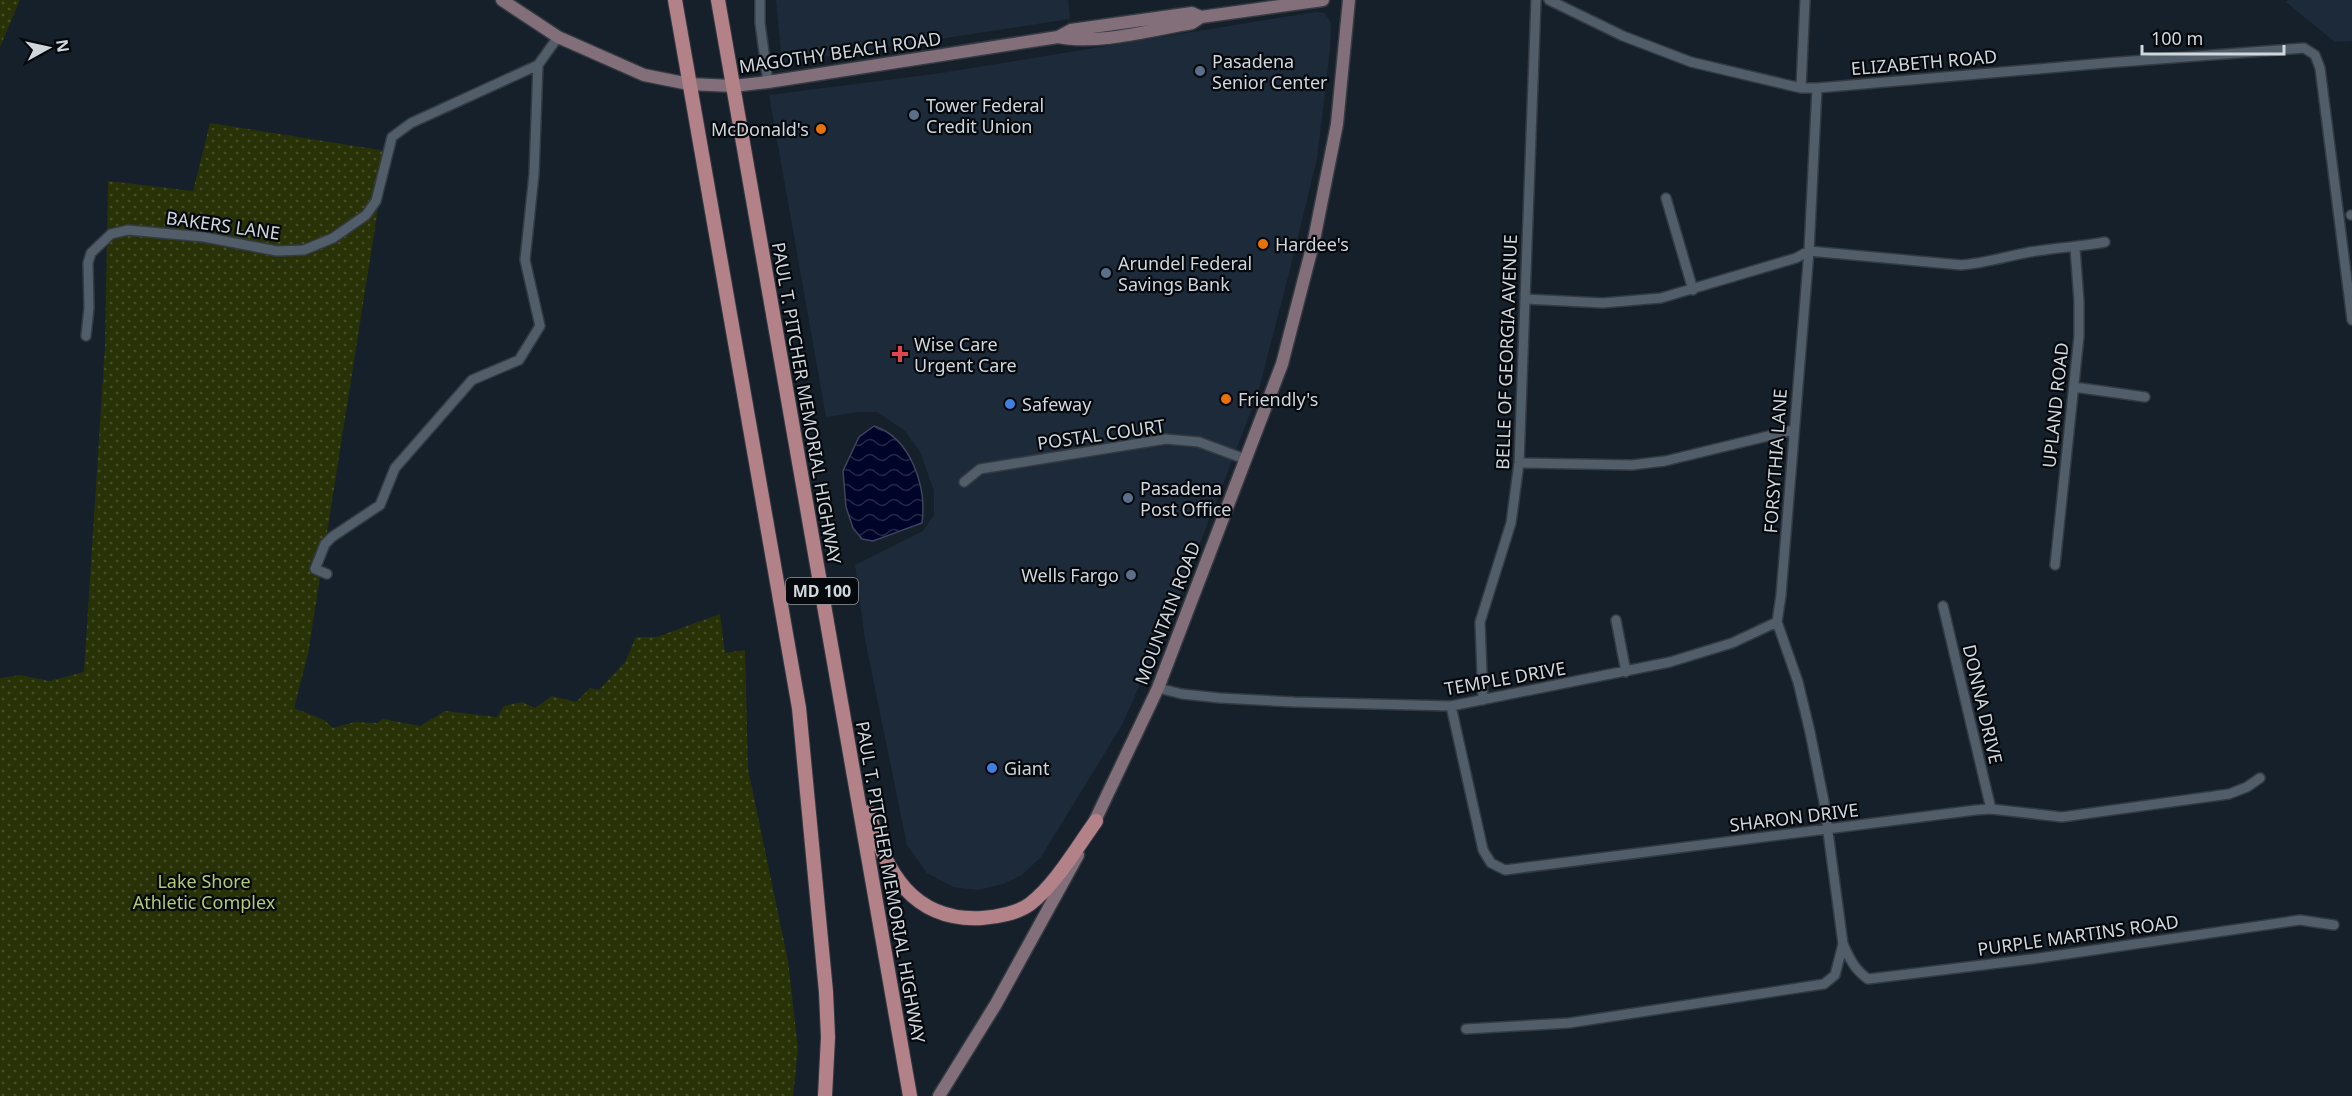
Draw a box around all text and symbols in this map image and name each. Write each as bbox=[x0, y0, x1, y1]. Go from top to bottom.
north arrow bbox=[18, 18, 78, 78]
scale bar bbox=[2142, 18, 2284, 56]
street label: MAGOTHY BEACH ROAD bbox=[737, 26, 943, 78]
text: 100 m bbox=[2151, 26, 2203, 50]
text: N bbox=[51, 38, 75, 54]
street label: ELIZABETH ROAD bbox=[1850, 44, 1998, 80]
place label: Pasadena Senior Center bbox=[1212, 49, 1328, 94]
marker: Pasadena Senior Center bbox=[1193, 64, 1207, 78]
place label: Tower Federal Credit Union bbox=[926, 93, 1044, 138]
marker: Tower Federal Credit Union bbox=[907, 108, 921, 122]
place label: McDonald's bbox=[711, 117, 809, 141]
marker: McDonald's bbox=[814, 122, 828, 136]
street label: BAKERS LANE bbox=[165, 205, 281, 245]
place label: Hardee's bbox=[1275, 232, 1349, 256]
street label: BELLE OF GEORGIA AVENUE bbox=[1490, 234, 1522, 470]
marker: Hardee's bbox=[1256, 237, 1270, 251]
street label: PAUL T. PITCHER MEMORIAL HIGHWAY bbox=[767, 240, 847, 567]
place label: Arundel Federal Savings Bank bbox=[1118, 251, 1252, 296]
marker: Arundel Federal Savings Bank bbox=[1099, 266, 1113, 280]
place label: Wise Care Urgent Care bbox=[914, 332, 1017, 377]
street label: UPLAND ROAD bbox=[2036, 341, 2074, 469]
marker: Wise Care Urgent Care bbox=[891, 345, 909, 363]
place label: Friendly's bbox=[1238, 387, 1318, 411]
street label: FORSYTHIA LANE bbox=[1758, 388, 1792, 534]
place label: Safeway bbox=[1022, 392, 1092, 416]
marker: Friendly's bbox=[1219, 392, 1233, 406]
marker: Safeway bbox=[1003, 397, 1017, 411]
street label: POSTAL COURT bbox=[1036, 413, 1166, 455]
place label: Pasadena Post Office bbox=[1140, 476, 1231, 521]
marker: Pasadena Post Office bbox=[1121, 491, 1135, 505]
street label: MOUNTAIN ROAD bbox=[1129, 538, 1205, 688]
place label: Wells Fargo bbox=[1021, 563, 1119, 587]
marker: Wells Fargo bbox=[1124, 568, 1138, 582]
road number: MD 100 bbox=[786, 578, 858, 604]
street label: DONNA DRIVE bbox=[1958, 642, 2008, 766]
street label: TEMPLE DRIVE bbox=[1443, 656, 1567, 700]
street label: PAUL T. PITCHER MEMORIAL HIGHWAY bbox=[851, 719, 931, 1046]
place label: Giant bbox=[1004, 756, 1050, 780]
marker: Giant bbox=[985, 761, 999, 775]
street label: SHARON DRIVE bbox=[1728, 797, 1860, 837]
park label: Lake Shore Athletic Complex bbox=[133, 869, 276, 914]
street label: PURPLE MARTINS ROAD bbox=[1976, 909, 2180, 961]

